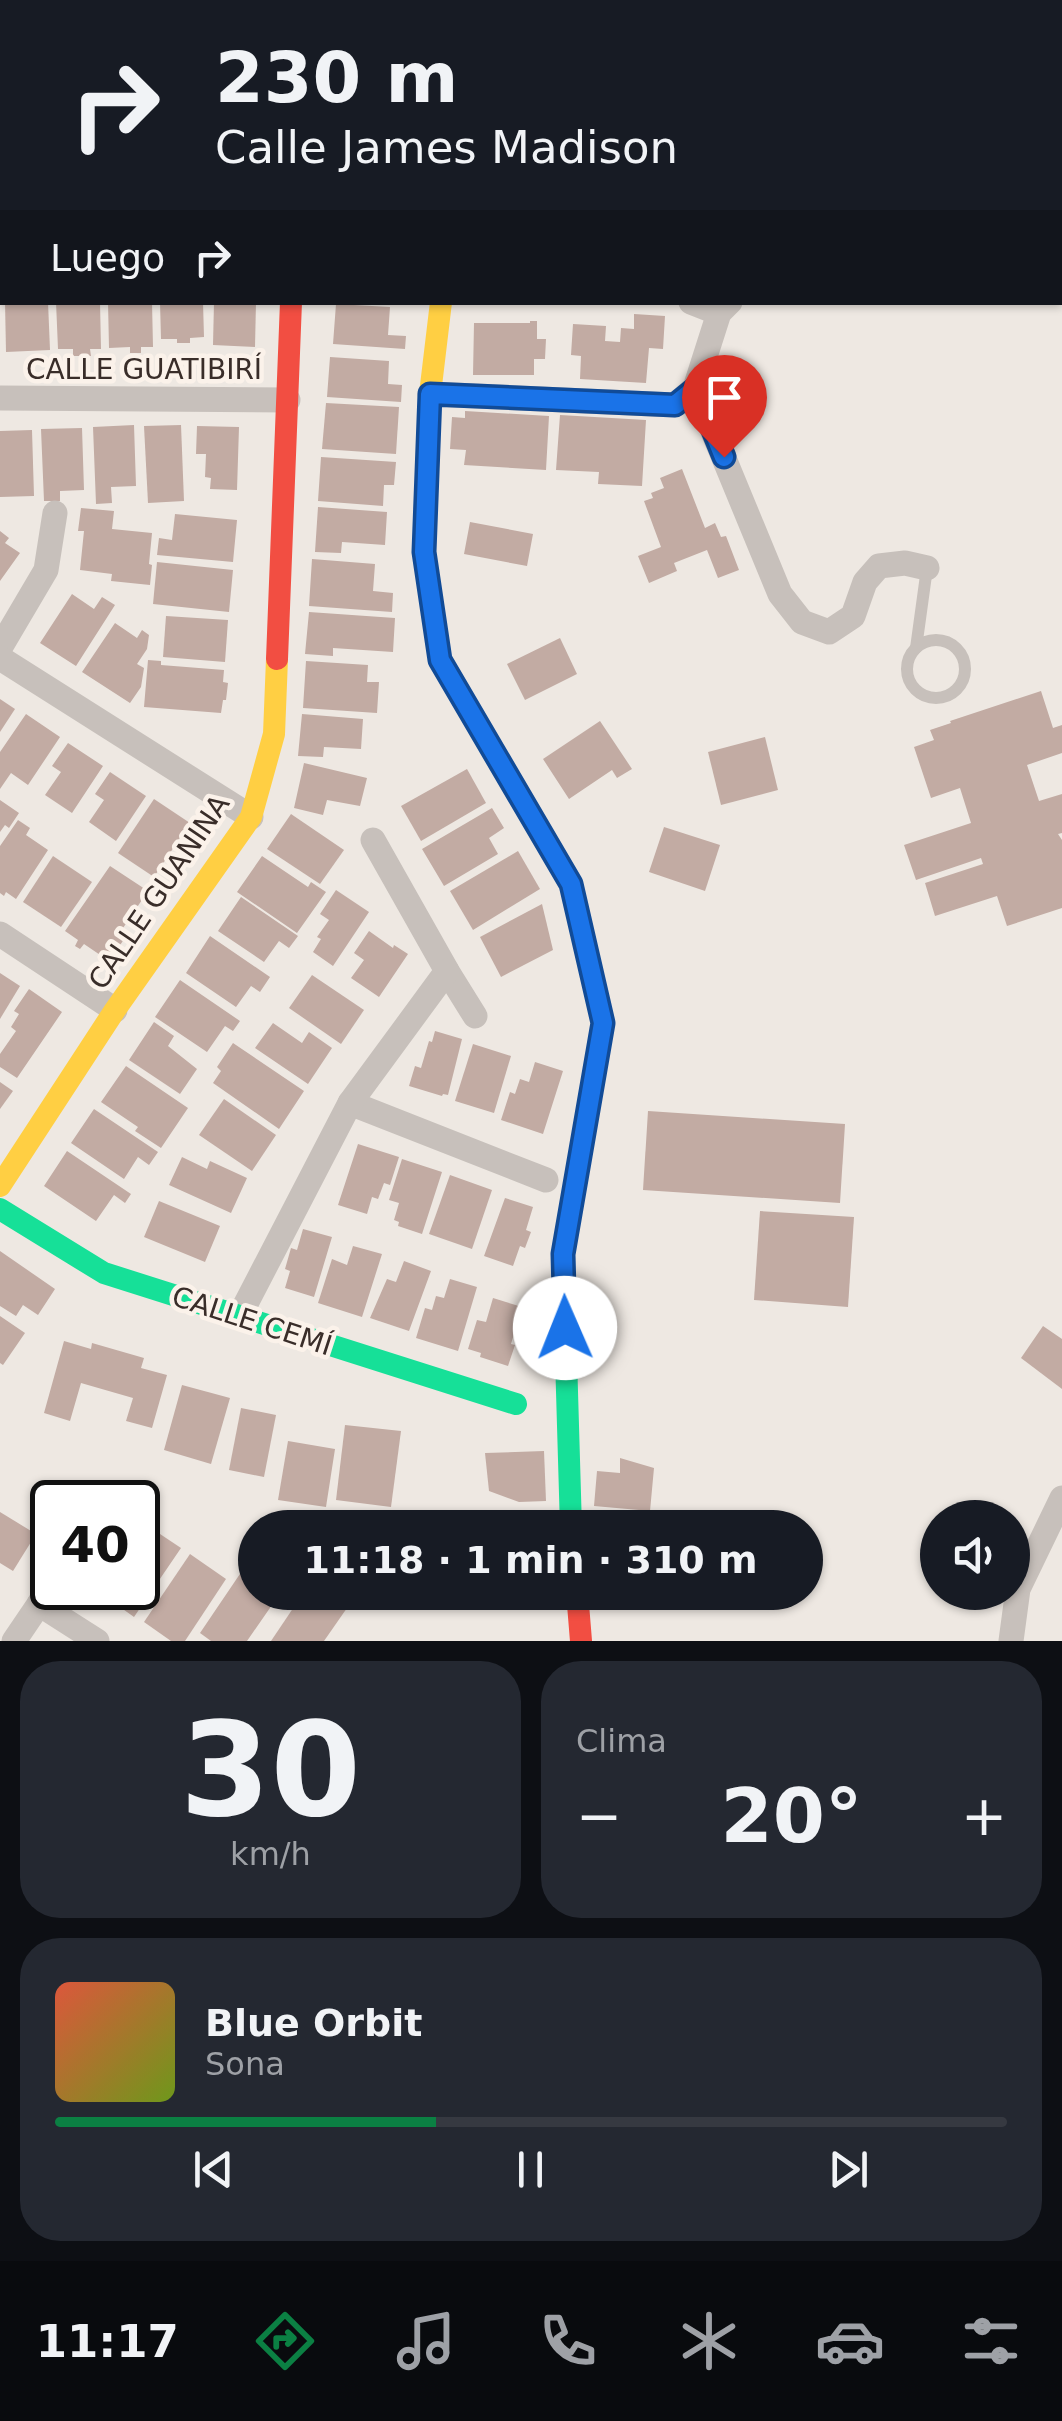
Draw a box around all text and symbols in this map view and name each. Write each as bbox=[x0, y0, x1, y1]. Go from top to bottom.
text: 230 m bbox=[215, 37, 458, 119]
icon: right bbox=[50, 40, 180, 170]
text: Calle James Madison bbox=[215, 121, 678, 174]
icon: right bbox=[185, 230, 240, 285]
text: Luego bbox=[50, 236, 165, 280]
street label: CALLE GUATIBIRÍ bbox=[26, 352, 262, 386]
pin bbox=[682, 355, 767, 458]
icon: arrive bbox=[697, 370, 752, 425]
street label: CALLE GUANINA bbox=[82, 789, 236, 995]
position arrow bbox=[513, 1276, 617, 1380]
street label: CALLE CEMÍ bbox=[168, 1279, 336, 1362]
speed limit sign: 40 bbox=[30, 1480, 160, 1610]
map controls bbox=[920, 1500, 1030, 1610]
button: sound bbox=[920, 1500, 1030, 1610]
text: 11:18 · 1 min · 310 m bbox=[303, 1538, 758, 1582]
text: 30 bbox=[180, 1694, 361, 1846]
text: Clima bbox=[576, 1722, 667, 1760]
text: 20° bbox=[721, 1772, 862, 1860]
text: − bbox=[576, 1784, 622, 1848]
text: + bbox=[961, 1784, 1007, 1848]
text: km/h bbox=[230, 1835, 311, 1873]
text: Blue Orbit bbox=[205, 2001, 422, 2045]
text: Sona bbox=[205, 2045, 285, 2083]
icon: previous bbox=[186, 2142, 241, 2197]
icon: pause bbox=[503, 2142, 558, 2197]
icon: next bbox=[821, 2142, 876, 2197]
icon: directions bbox=[250, 2306, 320, 2376]
icon: music bbox=[391, 2306, 461, 2376]
icon: phone bbox=[533, 2306, 603, 2376]
icon: climate bbox=[674, 2306, 744, 2376]
icon: car bbox=[815, 2306, 885, 2376]
icon: filters bbox=[956, 2306, 1026, 2376]
text: 11:17 bbox=[36, 2315, 179, 2368]

